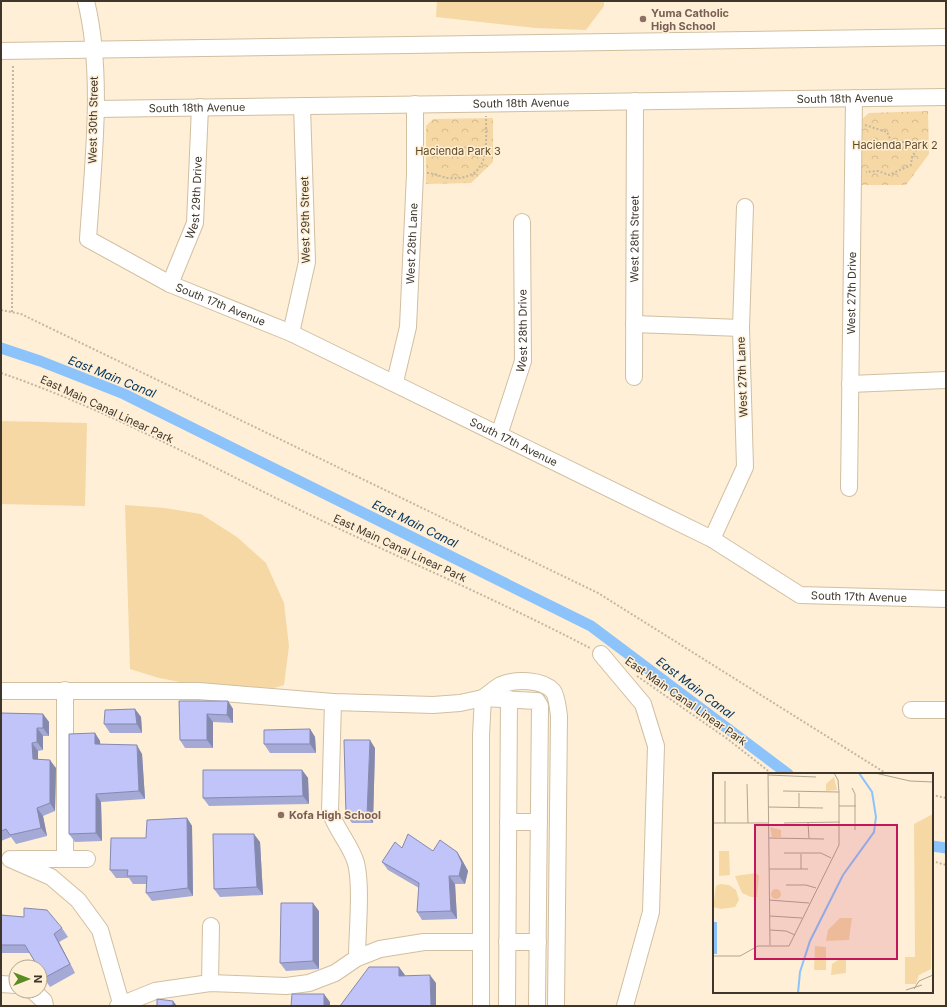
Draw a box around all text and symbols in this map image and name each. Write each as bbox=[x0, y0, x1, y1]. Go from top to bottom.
place label: Yuma Catholic High School bbox=[651, 6, 730, 33]
marker: Yuma Catholic High School bbox=[638, 14, 648, 24]
street label: West 30th Street bbox=[85, 76, 101, 164]
street label: South 18th Avenue bbox=[797, 91, 893, 106]
street label: South 18th Avenue bbox=[473, 95, 569, 111]
street label: South 18th Avenue bbox=[149, 100, 245, 115]
park label: Hacienda Park 2 bbox=[852, 138, 938, 152]
park label: Hacienda Park 3 bbox=[415, 144, 501, 158]
street label: West 29th Drive bbox=[182, 156, 205, 241]
street label: West 29th Street bbox=[297, 176, 313, 264]
street label: West 28th Street bbox=[627, 195, 642, 283]
street label: West 28th Lane bbox=[403, 203, 421, 285]
street label: West 27th Drive bbox=[844, 252, 859, 334]
street label: South 17th Avenue bbox=[173, 280, 268, 329]
street label: West 28th Drive bbox=[513, 289, 530, 374]
street label: West 27th Lane bbox=[734, 336, 750, 418]
water label: East Main Canal bbox=[66, 352, 158, 401]
street label: East Main Canal Linear Park bbox=[38, 372, 176, 446]
street label: South 17th Avenue bbox=[468, 415, 560, 469]
water label: East Main Canal bbox=[370, 496, 461, 551]
street label: East Main Canal Linear Park bbox=[331, 511, 469, 585]
street label: South 17th Avenue bbox=[811, 588, 907, 605]
street label: East Main Canal Linear Park bbox=[623, 654, 749, 748]
water label: East Main Canal bbox=[654, 654, 737, 722]
inset map bbox=[713, 773, 933, 993]
place label: Kofa High School bbox=[289, 808, 381, 822]
marker: Kofa High School bbox=[276, 810, 286, 820]
north arrow bbox=[8, 959, 48, 999]
text: N bbox=[31, 975, 45, 983]

